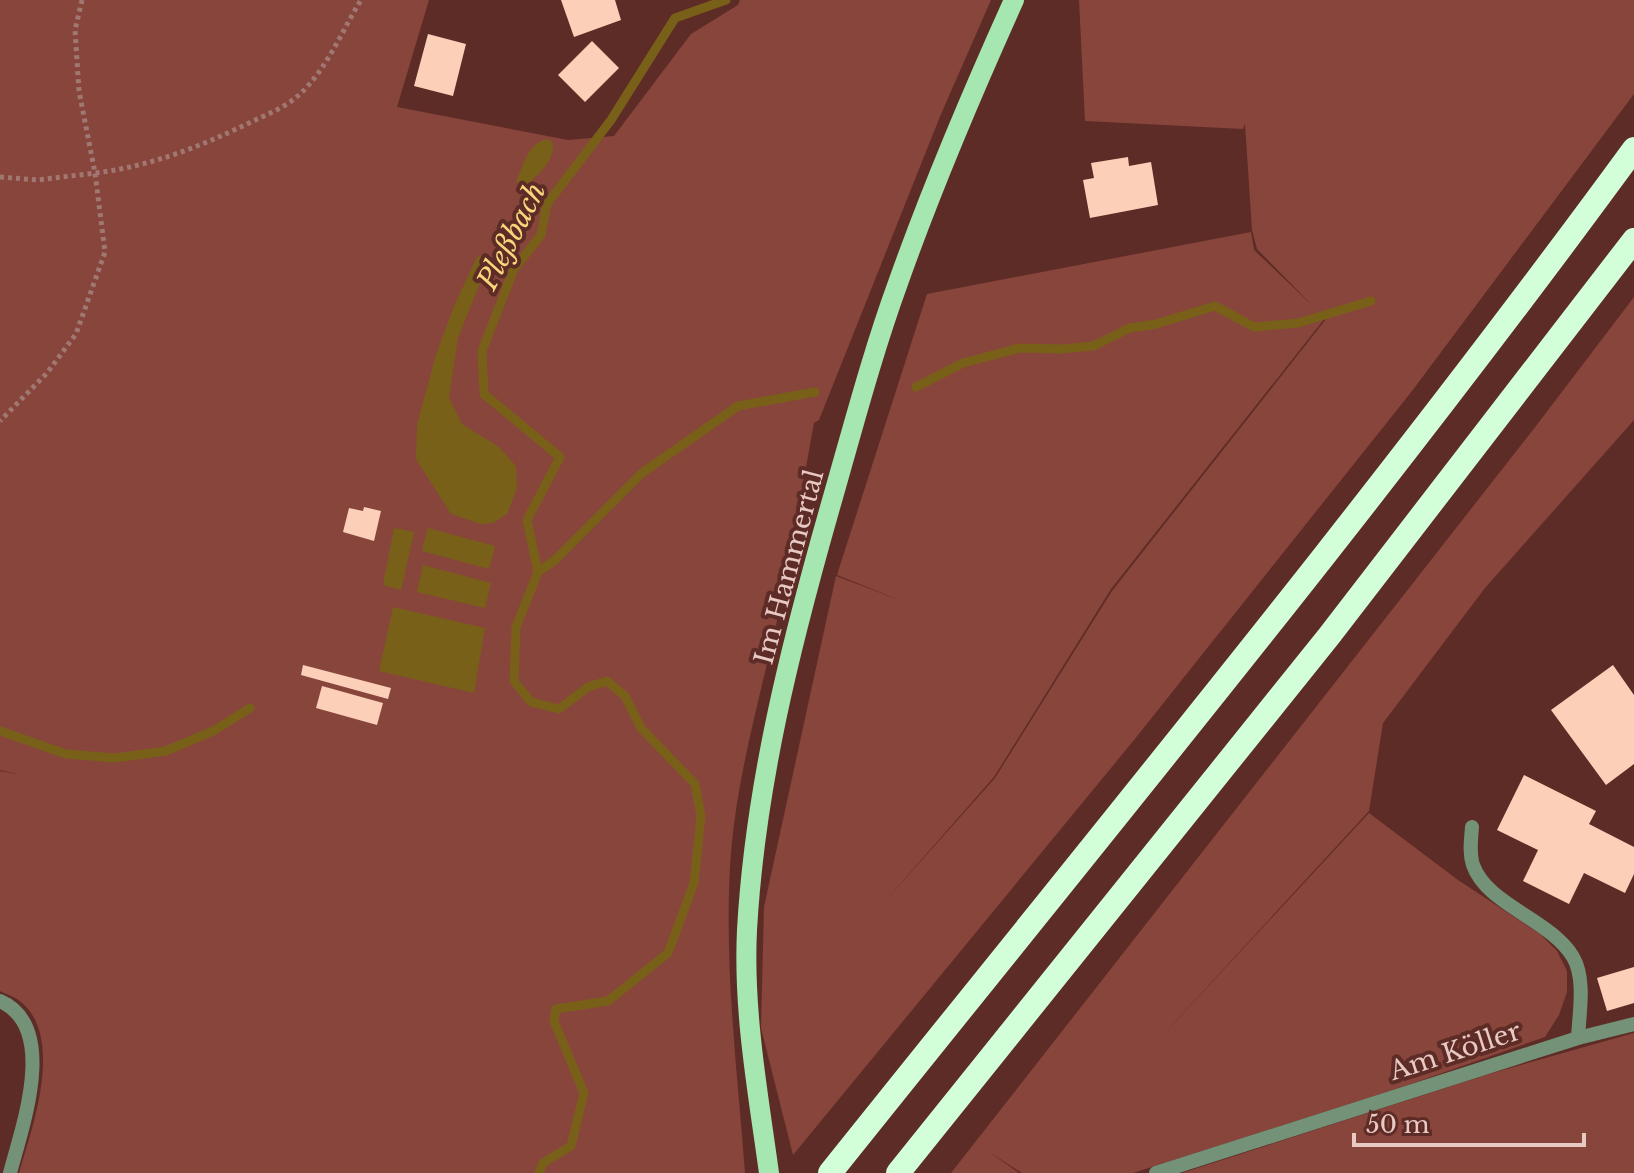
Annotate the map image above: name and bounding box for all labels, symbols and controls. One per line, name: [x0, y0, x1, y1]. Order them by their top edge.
water label: Pleßbach: [469, 177, 553, 297]
street label: Im Hammertal: [748, 466, 830, 668]
street label: Am Köller: [1384, 1015, 1525, 1088]
scale bar: [1354, 1097, 1584, 1147]
text: 50 m: [1366, 1110, 1430, 1139]

